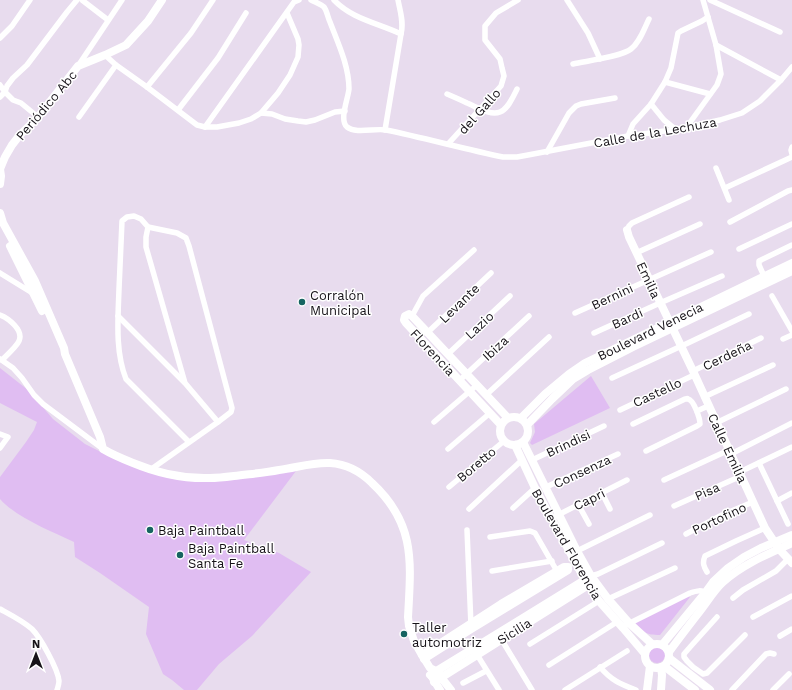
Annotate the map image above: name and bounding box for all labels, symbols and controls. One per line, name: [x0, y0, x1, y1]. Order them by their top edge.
street label: Periódico Abc: [13, 67, 80, 143]
street label: del Gallo: [455, 85, 504, 137]
street label: Calle de la Lechuza: [593, 114, 718, 151]
street label: Emilia: [634, 259, 664, 302]
street label: Bernini: [589, 280, 635, 313]
street label: Levante: [436, 281, 482, 326]
place label: Corralón Municipal: [310, 288, 371, 318]
marker: Corralón Municipal: [297, 297, 307, 307]
street label: Boulevard Venecia: [595, 299, 706, 364]
street label: Bardi: [609, 305, 645, 332]
street label: Lazio: [462, 308, 497, 342]
street label: Florencia: [407, 326, 458, 379]
street label: Ibiza: [479, 332, 512, 364]
street label: Cerdeña: [700, 337, 755, 374]
street label: Castello: [631, 375, 684, 410]
street label: Calle Emilia: [705, 411, 750, 486]
street label: Brindisi: [544, 427, 593, 460]
street label: Boretto: [454, 444, 499, 485]
street label: Consenza: [551, 451, 614, 491]
street label: Pisa: [692, 479, 723, 504]
street label: Capri: [571, 485, 607, 513]
street label: Boulevard Florencia: [529, 486, 605, 603]
street label: Portofino: [690, 499, 749, 538]
place label: Baja Paintball: [158, 523, 244, 538]
marker: Baja Paintball: [145, 525, 155, 535]
place label: Baja Paintball Santa Fe: [188, 541, 274, 571]
marker: Baja Paintball Santa Fe: [175, 550, 185, 560]
street label: Sicilia: [494, 615, 535, 648]
place label: Taller automotriz: [412, 620, 482, 650]
marker: Taller automotriz: [399, 629, 409, 639]
north arrow: [16, 634, 56, 674]
text: N: [32, 638, 40, 651]

